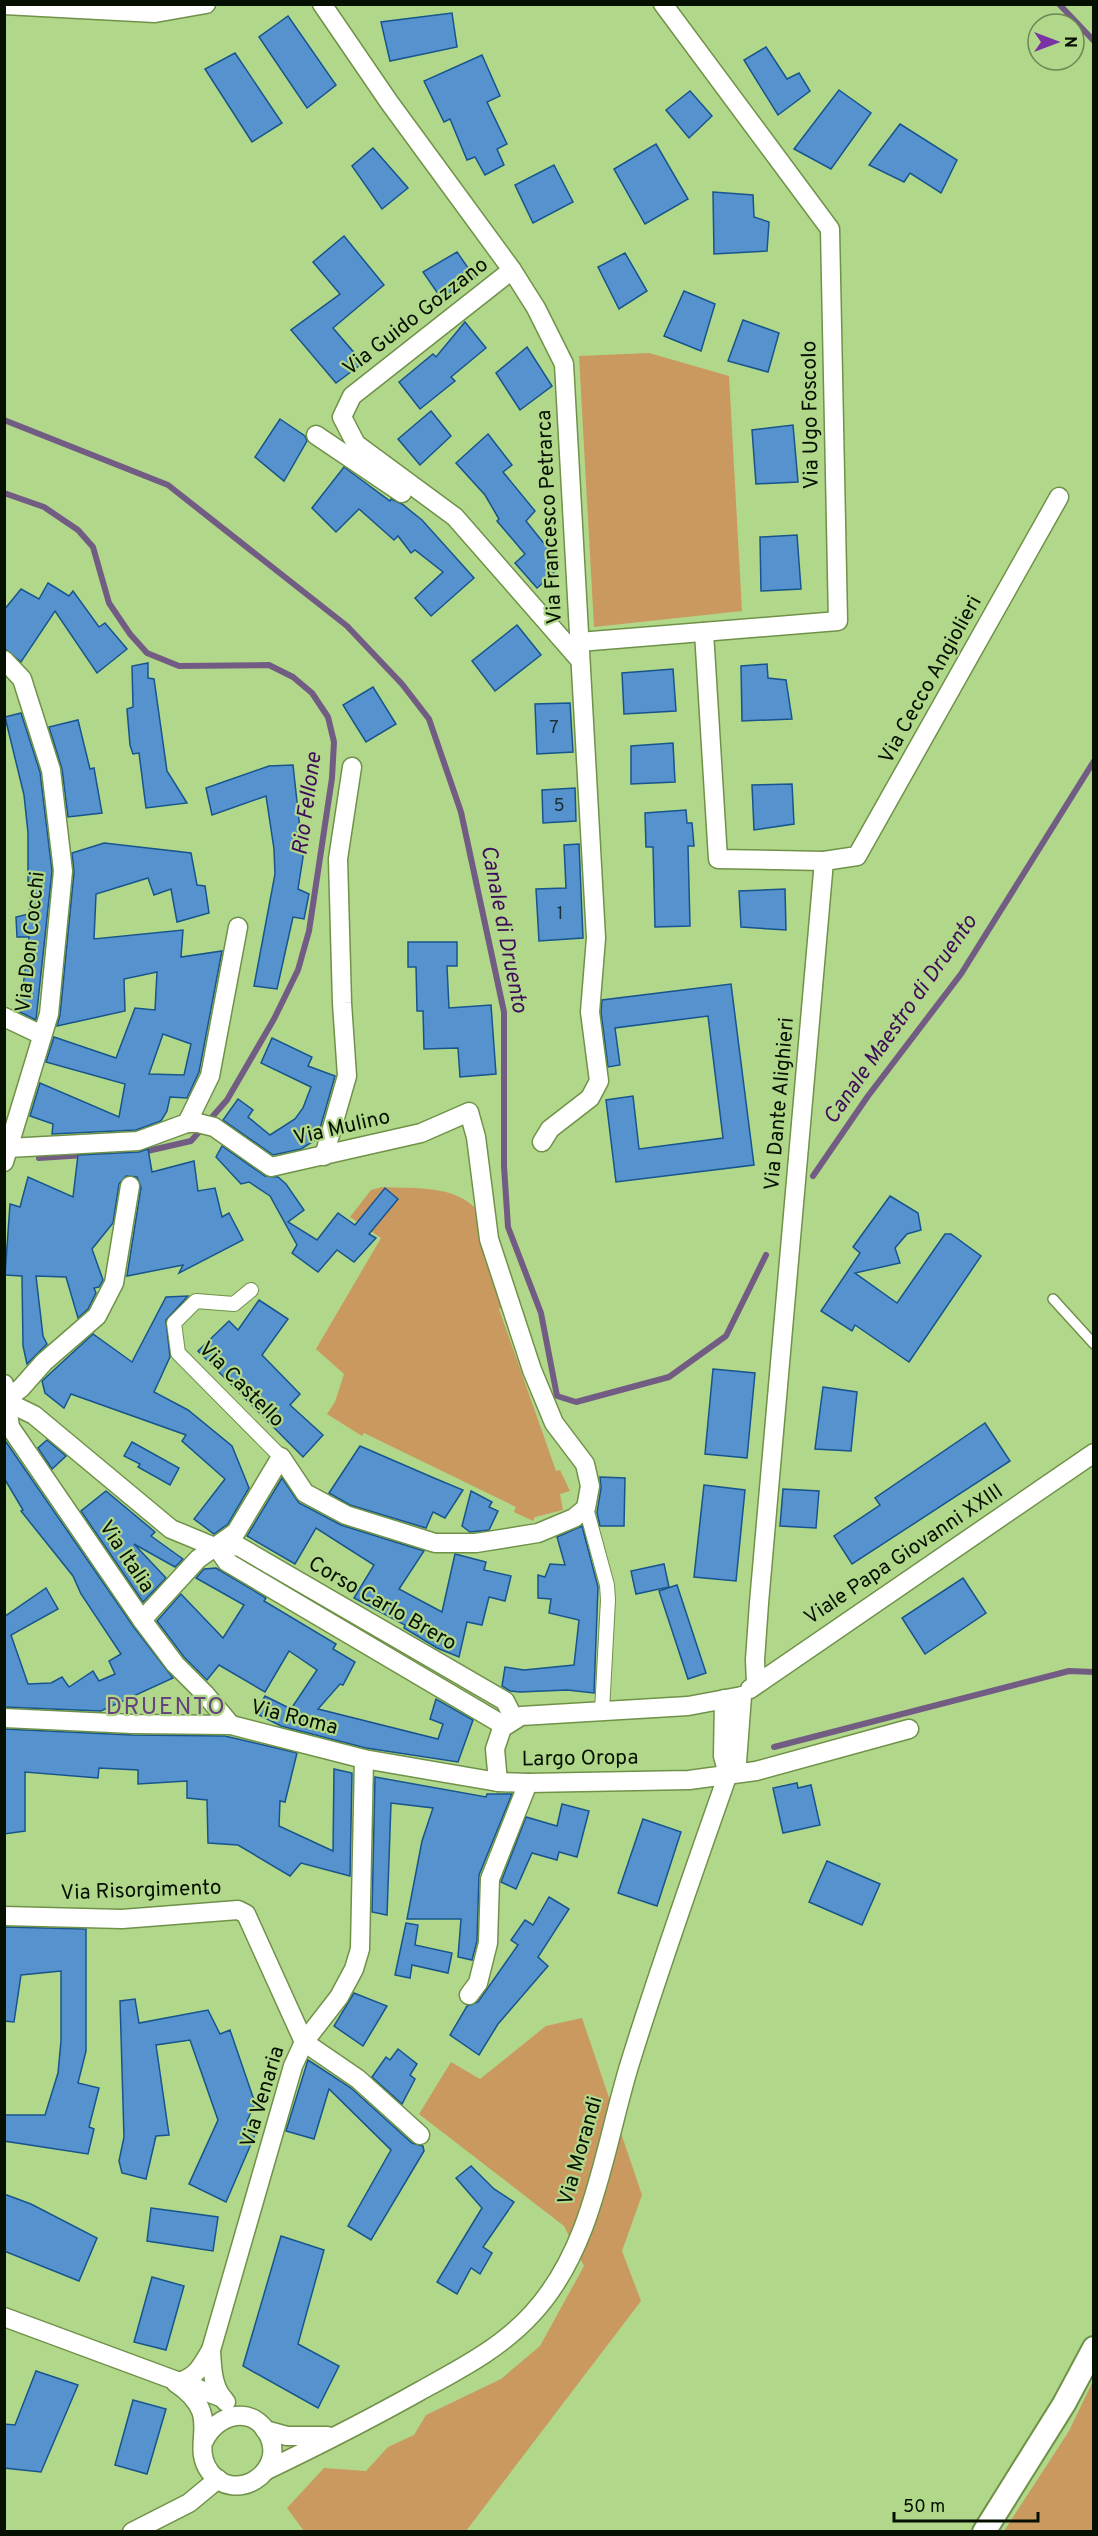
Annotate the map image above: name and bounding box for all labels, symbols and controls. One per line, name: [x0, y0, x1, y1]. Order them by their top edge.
north arrow: [1026, 12, 1086, 72]
text: N: [1059, 36, 1079, 48]
street label: Via Guido Gozzano: [338, 252, 494, 382]
street label: Via Ugo Foscolo: [796, 340, 826, 490]
street label: Via Francesco Petrarca: [531, 409, 569, 625]
street label: Via Cecco Angiolieri: [873, 591, 989, 769]
house number: 7: [549, 717, 559, 740]
water label: Rio Fellone: [287, 750, 329, 857]
house number: 5: [553, 795, 565, 818]
water label: Canale di Druento: [474, 843, 533, 1015]
street label: Via Don Cocchi: [10, 870, 52, 1014]
house number: 1: [557, 903, 563, 926]
water label: Canale Maestro di Druento: [818, 910, 984, 1130]
street label: Via Dante Alighieri: [759, 1016, 801, 1192]
street label: Via Mulino: [291, 1104, 393, 1152]
street label: Via Castello: [192, 1336, 290, 1434]
street label: Viale Papa Giovanni XXIII: [799, 1478, 1009, 1632]
street label: Via Italia: [92, 1516, 160, 1598]
street label: Corso Carlo Brero: [303, 1551, 461, 1657]
district label: DRUENTO: [106, 1693, 226, 1723]
street label: Via Roma: [248, 1694, 340, 1742]
street label: Largo Oropa: [521, 1744, 639, 1774]
street label: Via Risorgimento: [60, 1875, 222, 1907]
street label: Via Venaria: [235, 2043, 291, 2151]
street label: Via Morandi: [553, 2094, 609, 2208]
scale bar: [894, 2485, 1038, 2523]
text: 50 m: [903, 2496, 945, 2519]

